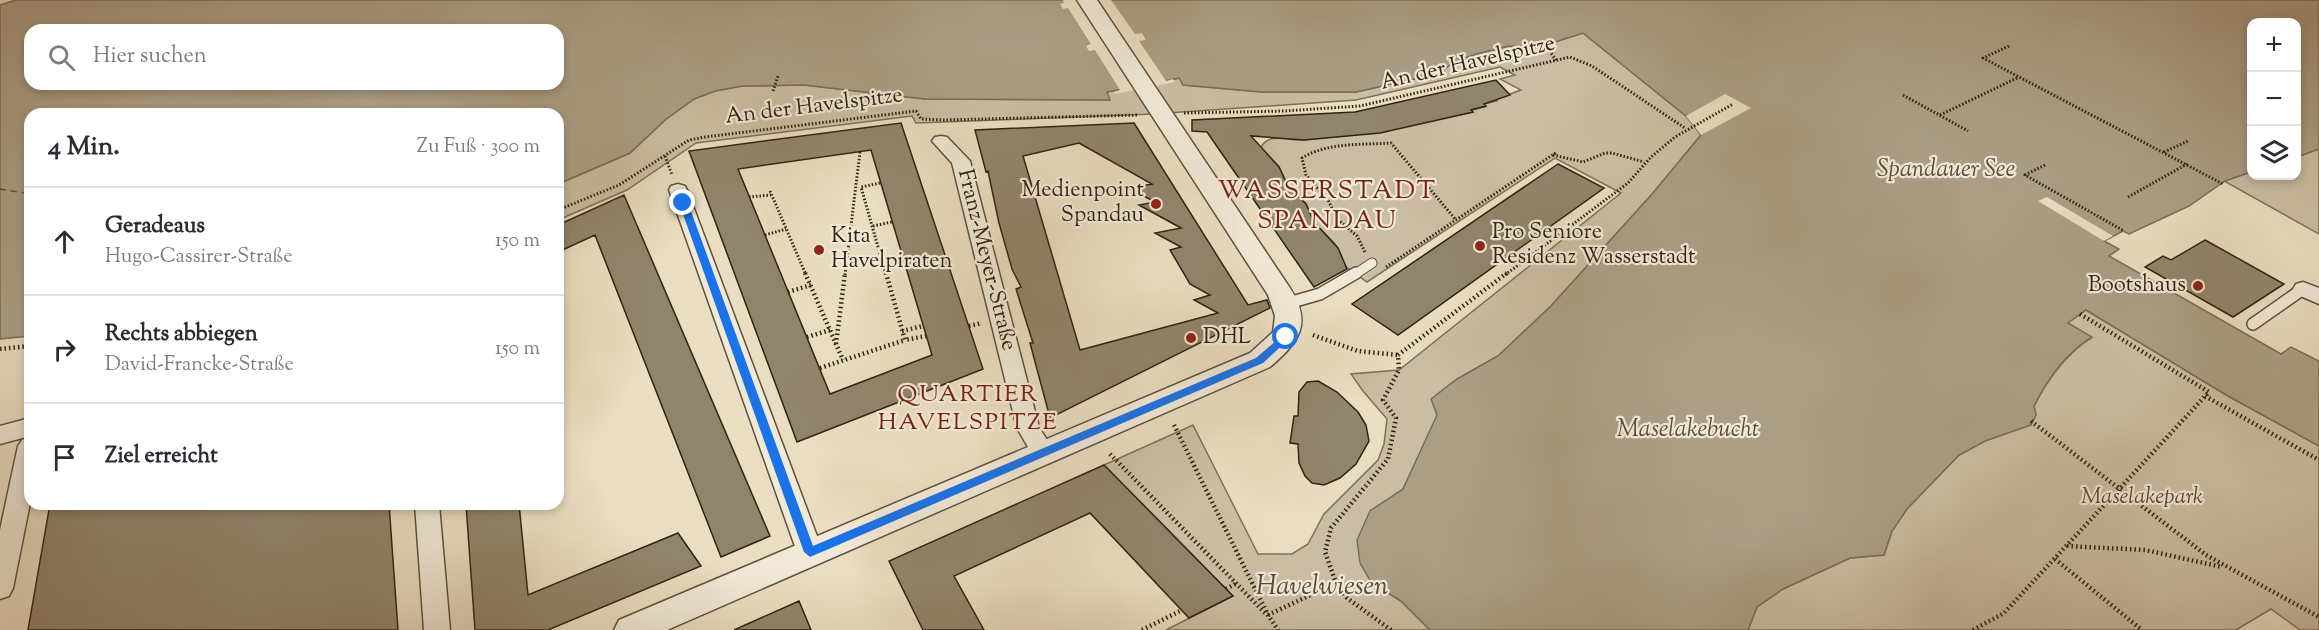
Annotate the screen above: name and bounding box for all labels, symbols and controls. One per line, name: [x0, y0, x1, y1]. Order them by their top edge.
map controls: [2247, 18, 2301, 180]
button: +: [2247, 18, 2301, 72]
search box: [24, 24, 564, 90]
street label: An der Havelspitze: [1377, 28, 1559, 100]
icon: search: [45, 41, 78, 74]
text: Hier suchen: [93, 41, 207, 73]
button: −: [2247, 72, 2301, 126]
street label: An der Havelspitze: [724, 80, 904, 134]
button: layers: [2247, 126, 2301, 180]
text: 4 Min.: [48, 129, 120, 166]
text: Zu Fuß · 300 m: [417, 133, 540, 162]
water label: Spandauer See: [1877, 153, 2015, 187]
street label: Franz-Meyer-Straße: [948, 166, 1024, 354]
district label: WASSERSTADT SPANDAU: [1218, 173, 1436, 240]
place label: Medienpoint Spandau: [1021, 175, 1144, 232]
route end: [669, 189, 695, 215]
marker: Medienpoint Spandau: [1149, 197, 1163, 211]
text: Geradeaus: [105, 211, 205, 243]
place label: Pro Seniore Residenz Wasserstadt: [1492, 217, 1696, 274]
place label: Kita Havelpiraten: [831, 221, 952, 278]
icon: ahead: [48, 225, 81, 258]
text: 150 m: [495, 227, 540, 256]
marker: Pro Seniore Residenz Wasserstadt: [1473, 239, 1487, 253]
text: Hugo-Cassirer-Straße: [105, 243, 293, 272]
marker: Kita Havelpiraten: [812, 243, 826, 257]
place label: Bootshaus: [2088, 270, 2186, 302]
marker: Bootshaus: [2191, 279, 2205, 293]
text: Rechts abbiegen: [105, 319, 258, 351]
place label: DHL: [1203, 322, 1251, 354]
route start: [1272, 323, 1298, 349]
marker: DHL: [1184, 331, 1198, 345]
icon: right: [48, 333, 81, 366]
text: 150 m: [495, 335, 540, 364]
text: David-Francke-Straße: [105, 351, 294, 380]
district label: QUARTIER HAVELSPITZE: [878, 378, 1058, 440]
water label: Maselakebucht: [1617, 413, 1759, 447]
icon: arrive: [48, 441, 81, 474]
text: Ziel erreicht: [105, 441, 218, 473]
park label: Maselakepark: [2081, 482, 2203, 514]
park label: Havelwiesen: [1256, 568, 1388, 607]

